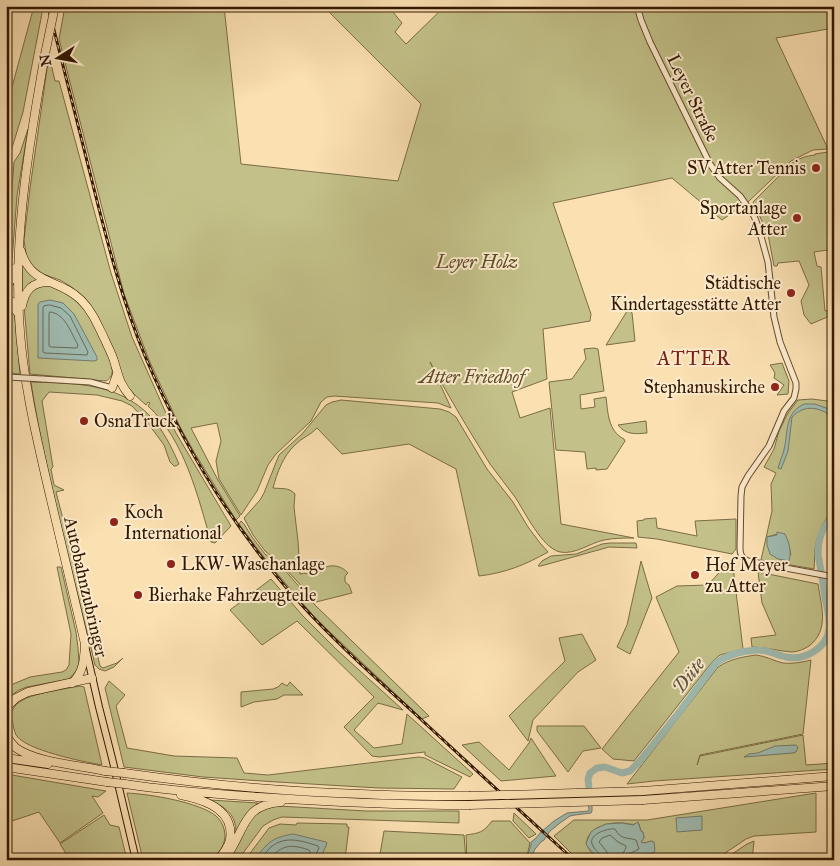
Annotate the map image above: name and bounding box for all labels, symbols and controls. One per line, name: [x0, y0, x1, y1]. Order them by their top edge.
north arrow: [32, 32, 82, 82]
street label: Leyer Straße: [662, 50, 724, 146]
text: N: [36, 53, 55, 68]
place label: SV Atter Tennis: [687, 157, 806, 179]
marker: SV Atter Tennis: [810, 162, 822, 174]
place label: Sportanlage Atter: [700, 197, 787, 240]
marker: Sportanlage Atter: [791, 212, 803, 224]
park label: Leyer Holz: [435, 251, 518, 273]
place label: Städtische Kindertagesstätte Atter: [610, 272, 781, 316]
marker: Städtische Kindertagesstätte Atter: [785, 287, 797, 299]
district label: ATTER: [656, 346, 731, 370]
park label: Atter Friedhof: [417, 366, 530, 388]
place label: Stephanuskirche: [644, 376, 765, 398]
marker: Stephanuskirche: [769, 381, 781, 393]
place label: OsnaTruck: [94, 410, 176, 432]
marker: OsnaTruck: [78, 415, 90, 427]
place label: Koch International: [124, 501, 222, 544]
street label: Autobahnzubringer: [58, 513, 113, 660]
marker: Koch International: [108, 516, 120, 528]
place label: LKW-Waschanlage: [181, 553, 325, 576]
place label: Hof Meyer zu Atter: [705, 554, 788, 597]
marker: LKW-Waschanlage: [165, 558, 177, 570]
marker: Hof Meyer zu Atter: [689, 569, 701, 581]
place label: Bierhake Fahrzeugteile: [148, 584, 317, 607]
marker: Bierhake Fahrzeugteile: [132, 589, 144, 601]
water label: Düte: [667, 652, 710, 698]

